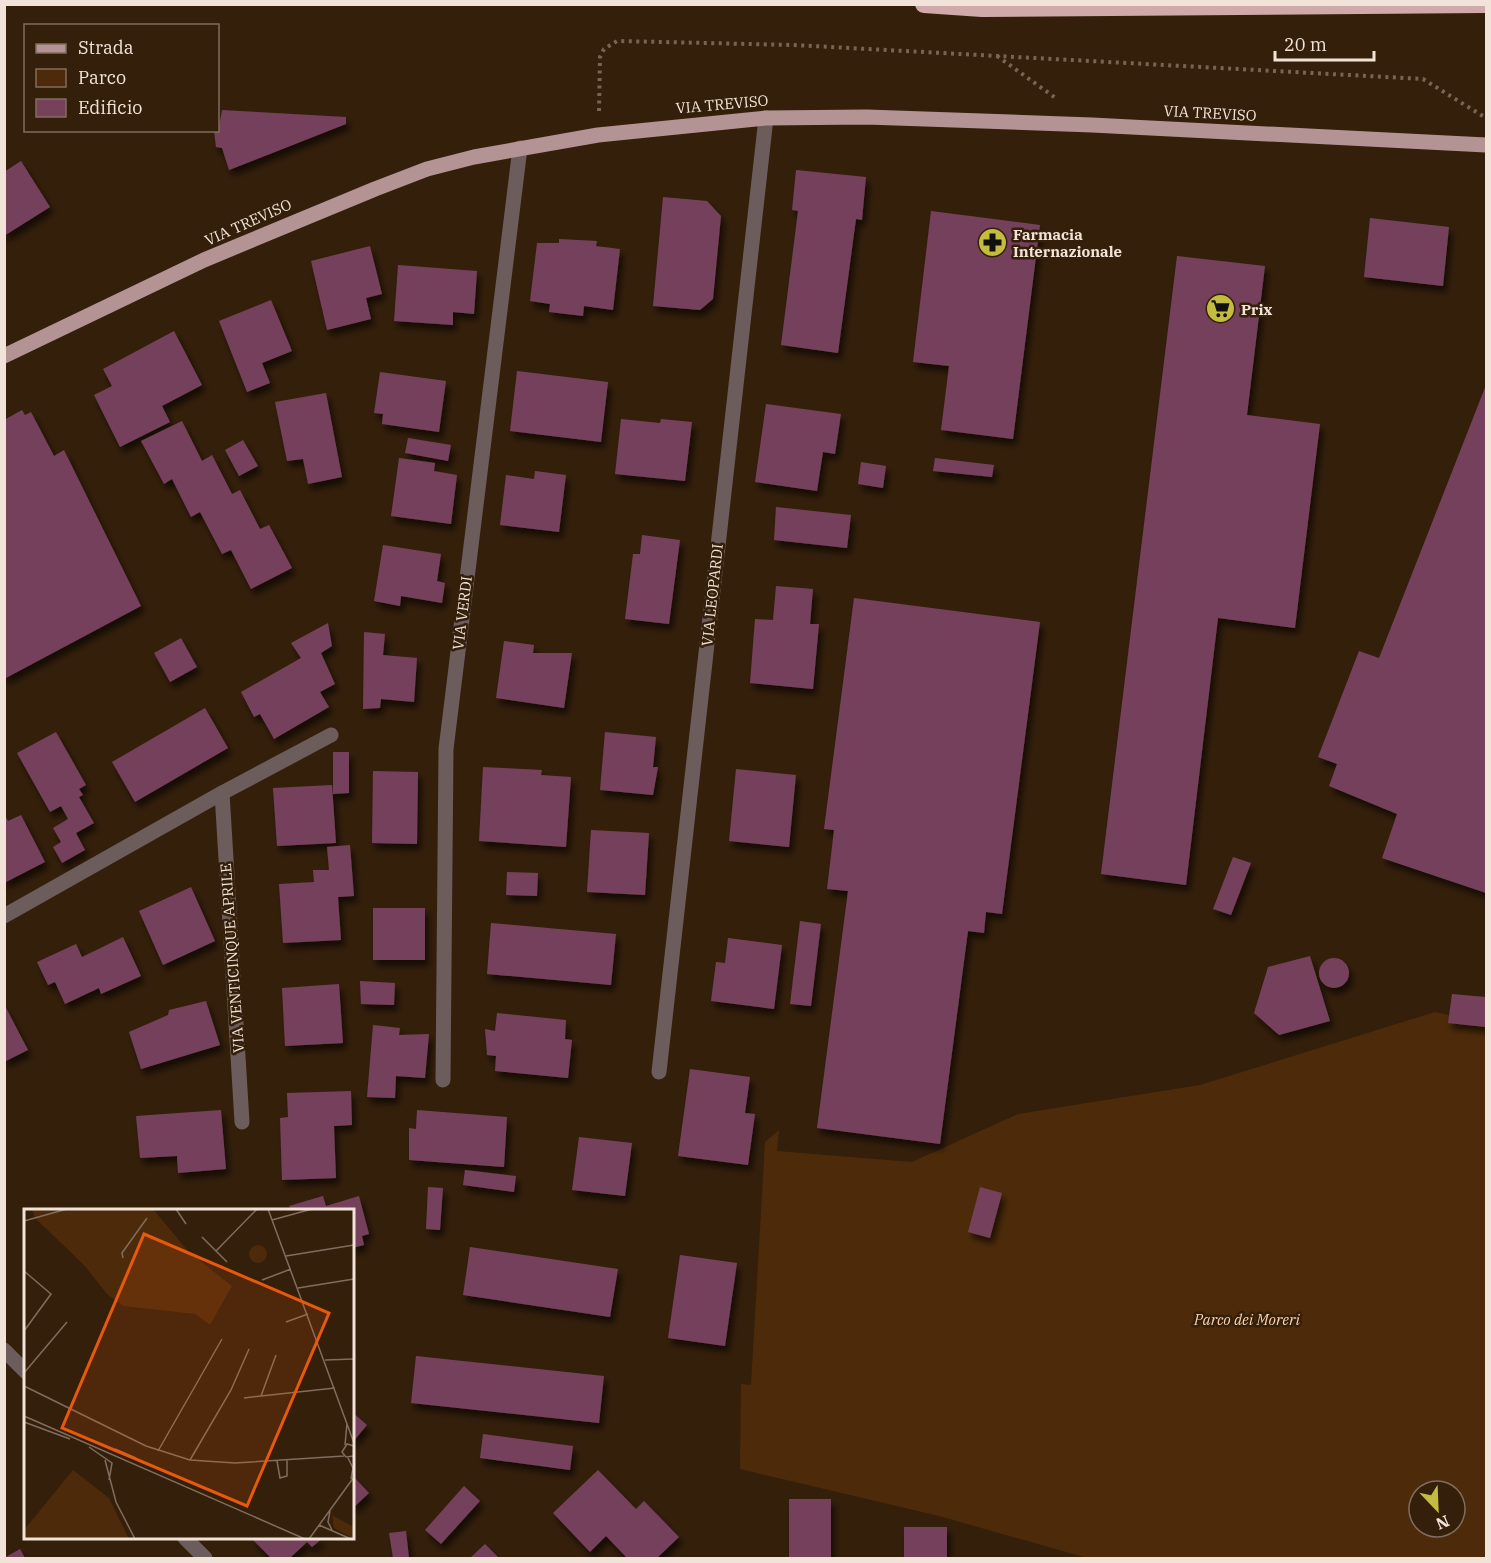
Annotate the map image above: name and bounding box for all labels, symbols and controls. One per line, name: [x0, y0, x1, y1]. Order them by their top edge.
legend: [24, 24, 219, 132]
scale bar: [1275, 24, 1374, 62]
text: 20 m: [1284, 33, 1327, 56]
text: Strada: [78, 36, 134, 59]
text: Parco: [78, 66, 126, 89]
street label: VIA TREVISO: [675, 90, 769, 118]
text: Edificio: [78, 96, 142, 119]
street label: VIA TREVISO: [1163, 101, 1257, 125]
street label: VIA TREVISO: [202, 194, 294, 250]
place label: Farmacia Internazionale: [1013, 225, 1122, 261]
pharmacy icon: Farmacia Internazionale: [976, 227, 1008, 259]
supermarket icon: Prix: [1204, 293, 1236, 325]
place label: Prix: [1241, 300, 1272, 319]
street label: VIA LEOPARDI: [697, 543, 727, 647]
street label: VIA VERDI: [448, 575, 476, 651]
street label: VIA VENTICINQUE APRILE: [216, 863, 248, 1053]
inset map: [24, 1209, 354, 1539]
park label: Parco dei Moreri: [1193, 1310, 1301, 1329]
north arrow: [1407, 1479, 1467, 1539]
text: N: [1433, 1511, 1453, 1534]

